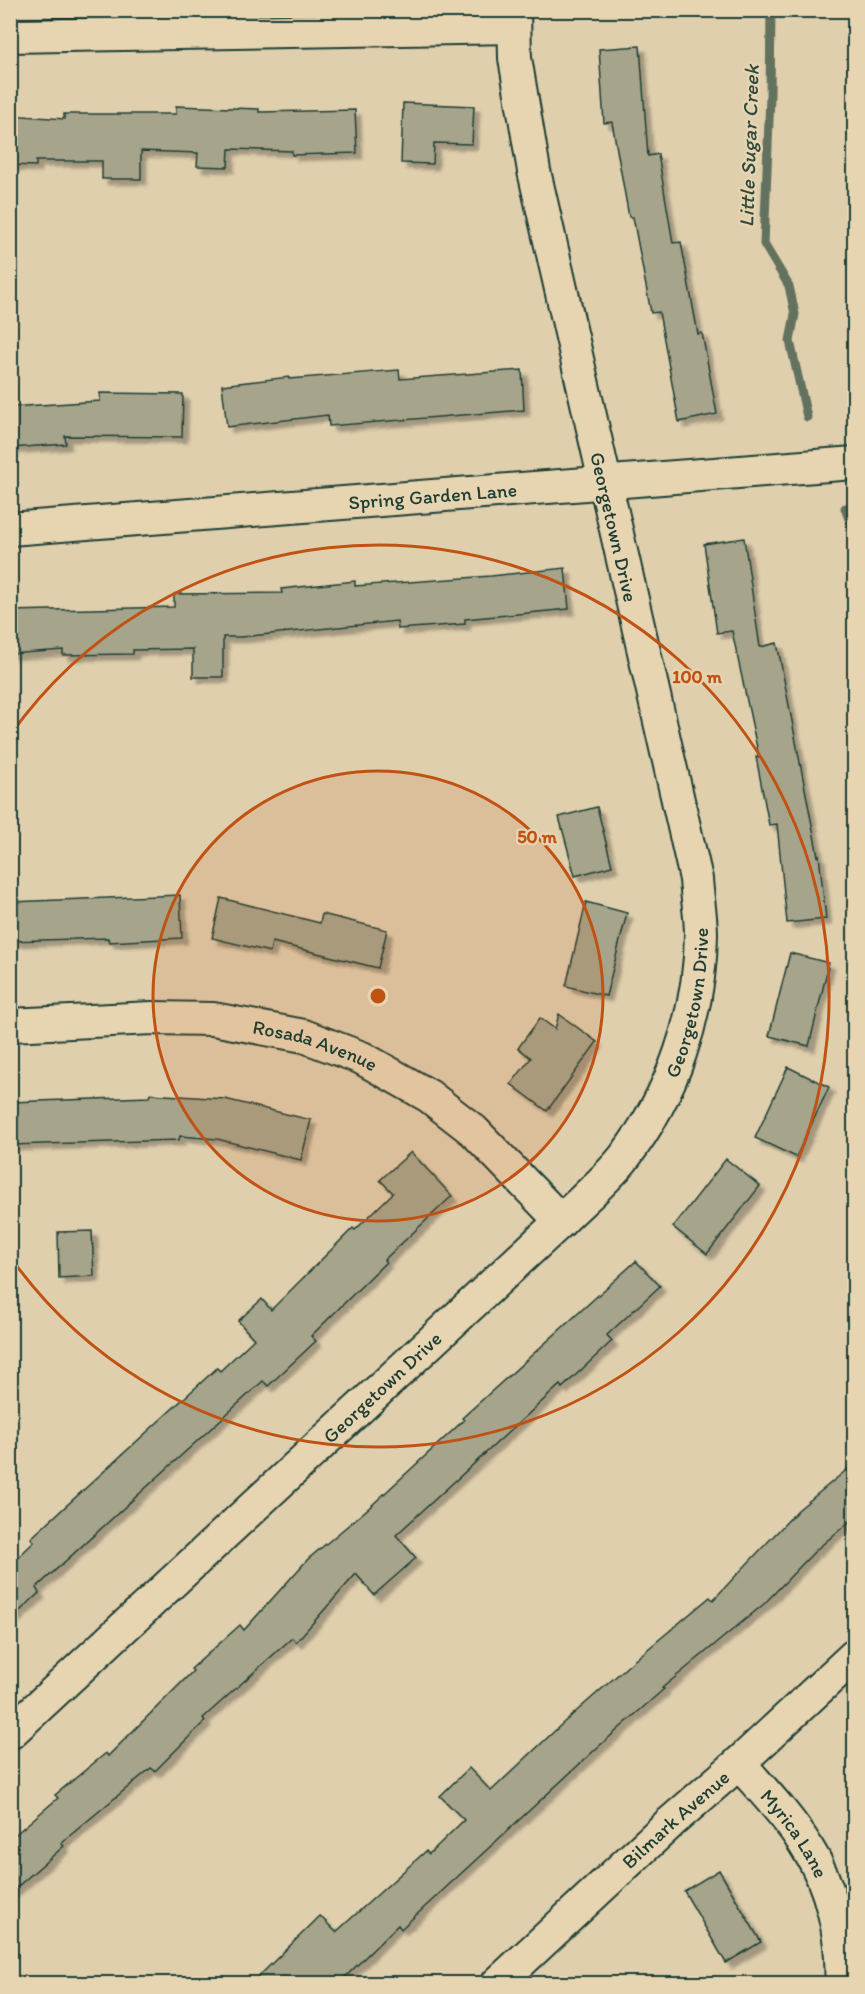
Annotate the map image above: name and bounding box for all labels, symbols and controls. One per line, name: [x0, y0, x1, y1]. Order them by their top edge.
water label: Little Sugar Creek: [733, 63, 764, 228]
street label: Georgetown Drive: [585, 450, 643, 604]
street label: Spring Garden Lane: [348, 477, 518, 514]
text: 100 m: [672, 666, 723, 688]
text: 50 m: [517, 826, 558, 848]
street label: Georgetown Drive: [660, 927, 713, 1081]
centre of rings: [368, 986, 388, 1006]
street label: Rosada Avenue: [251, 1015, 382, 1076]
street label: Georgetown Drive: [318, 1326, 446, 1448]
street label: Bilmark Avenue: [617, 1765, 734, 1874]
street label: Myrica Lane: [755, 1784, 833, 1881]

